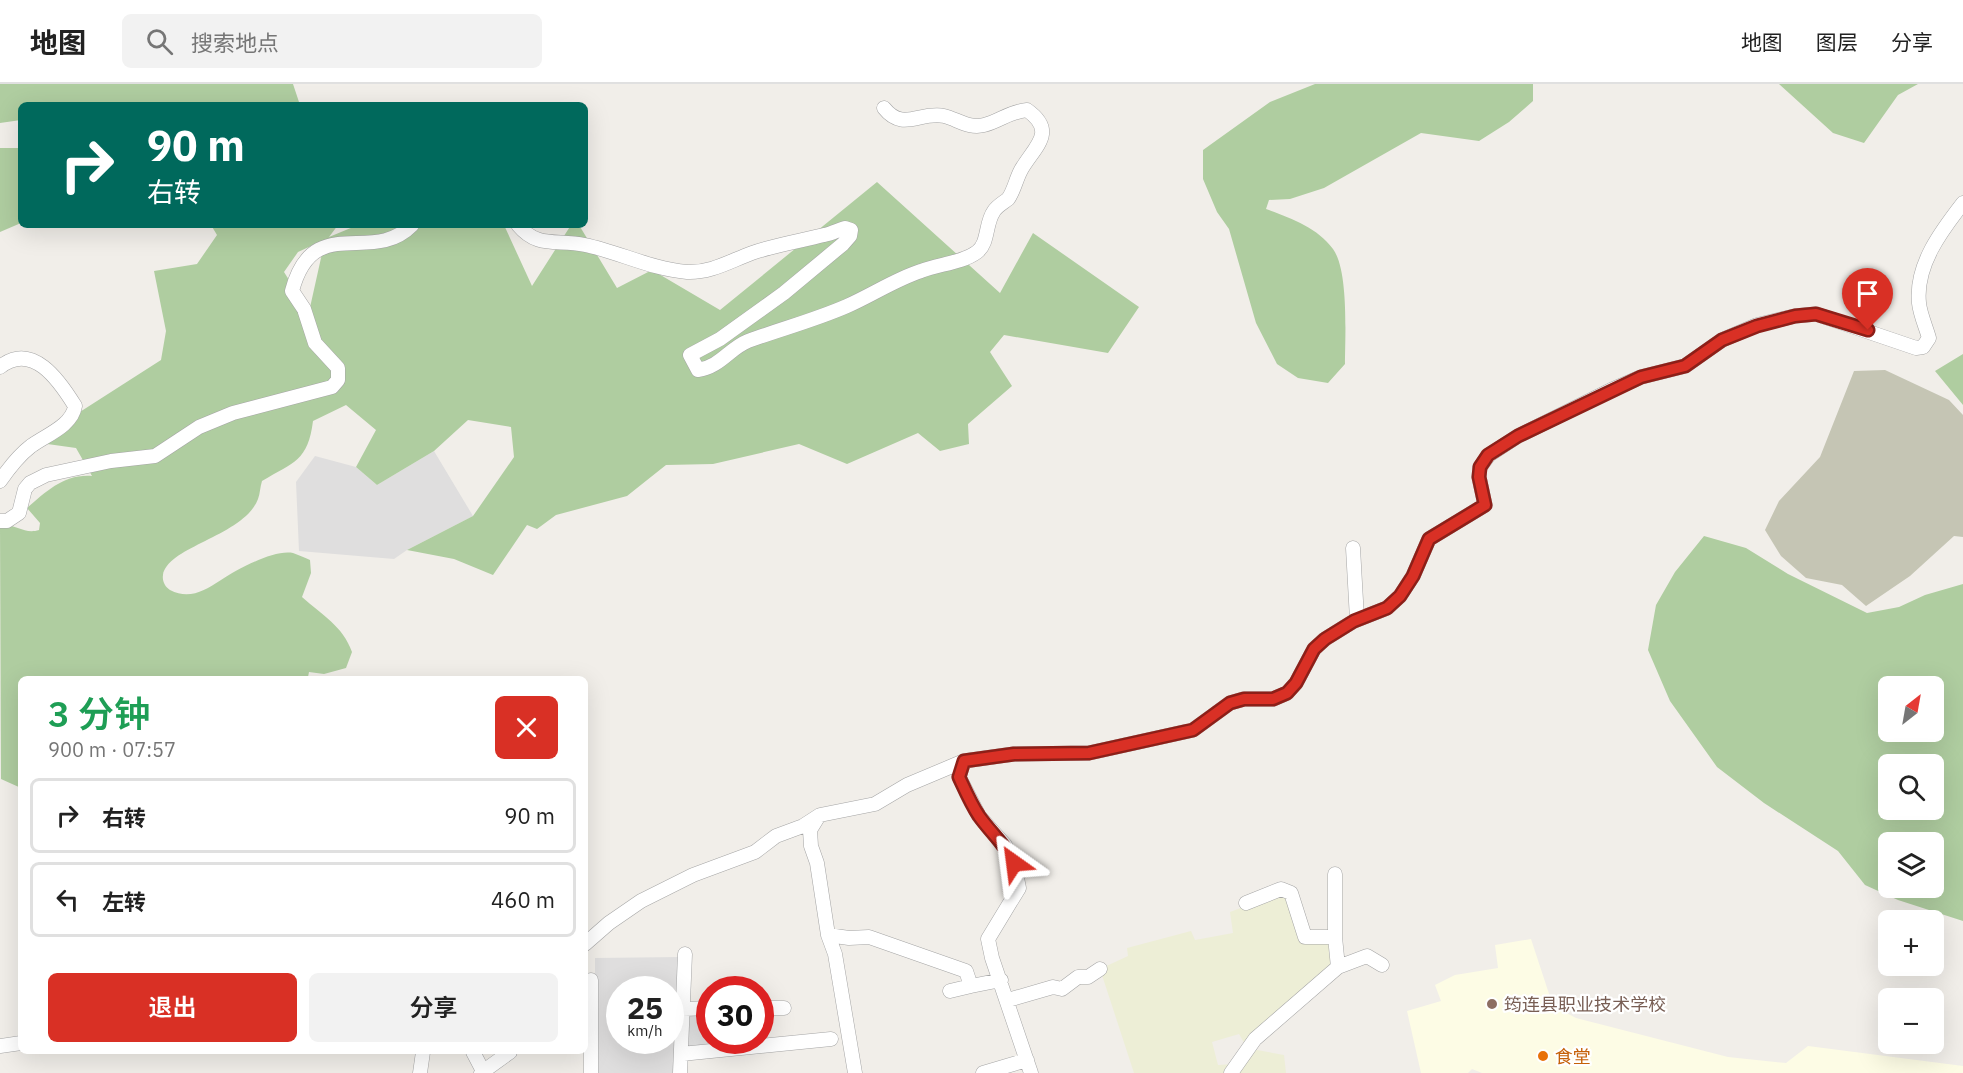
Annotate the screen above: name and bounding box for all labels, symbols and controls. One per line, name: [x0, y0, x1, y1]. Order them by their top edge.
search box: [122, 14, 542, 68]
text: 地图: [30, 24, 86, 61]
icon: search: [143, 25, 176, 58]
text: 搜索地点: [191, 28, 279, 57]
text: 地图: [1741, 28, 1783, 56]
text: 图层: [1816, 28, 1858, 56]
text: 分享: [1891, 28, 1933, 56]
text: 90 m: [147, 118, 245, 173]
icon: right: [48, 126, 126, 204]
text: 右转: [147, 174, 201, 209]
pin: [1842, 268, 1893, 330]
icon: arrive: [1851, 277, 1884, 310]
north arrow: [1878, 676, 1944, 742]
map controls: [1878, 676, 1944, 1054]
text: 3 分钟: [48, 690, 150, 737]
button: close: [495, 696, 558, 759]
text: 900 m · 07:57: [48, 736, 176, 763]
button: search: [1878, 754, 1944, 820]
icon: right: [51, 799, 84, 832]
text: 90 m: [504, 801, 555, 830]
text: 右转: [102, 803, 146, 832]
position arrow: [982, 831, 1046, 895]
button: layers: [1878, 832, 1944, 898]
icon: left: [51, 883, 84, 916]
text: 460 m: [491, 885, 555, 914]
text: 左转: [102, 887, 146, 916]
button: +: [1878, 910, 1944, 976]
button: 退出: [48, 973, 297, 1042]
button: 分享: [309, 973, 558, 1042]
speed limit sign: 30: [696, 976, 774, 1054]
text: 25: [627, 988, 663, 1027]
button: −: [1878, 988, 1944, 1054]
place label: 筠连县职业技术学校: [1504, 993, 1666, 1016]
marker: 筠连县职业技术学校: [1485, 997, 1499, 1011]
text: km/h: [627, 1021, 663, 1040]
place label: 食堂: [1555, 1045, 1591, 1068]
marker: 食堂: [1536, 1049, 1550, 1063]

